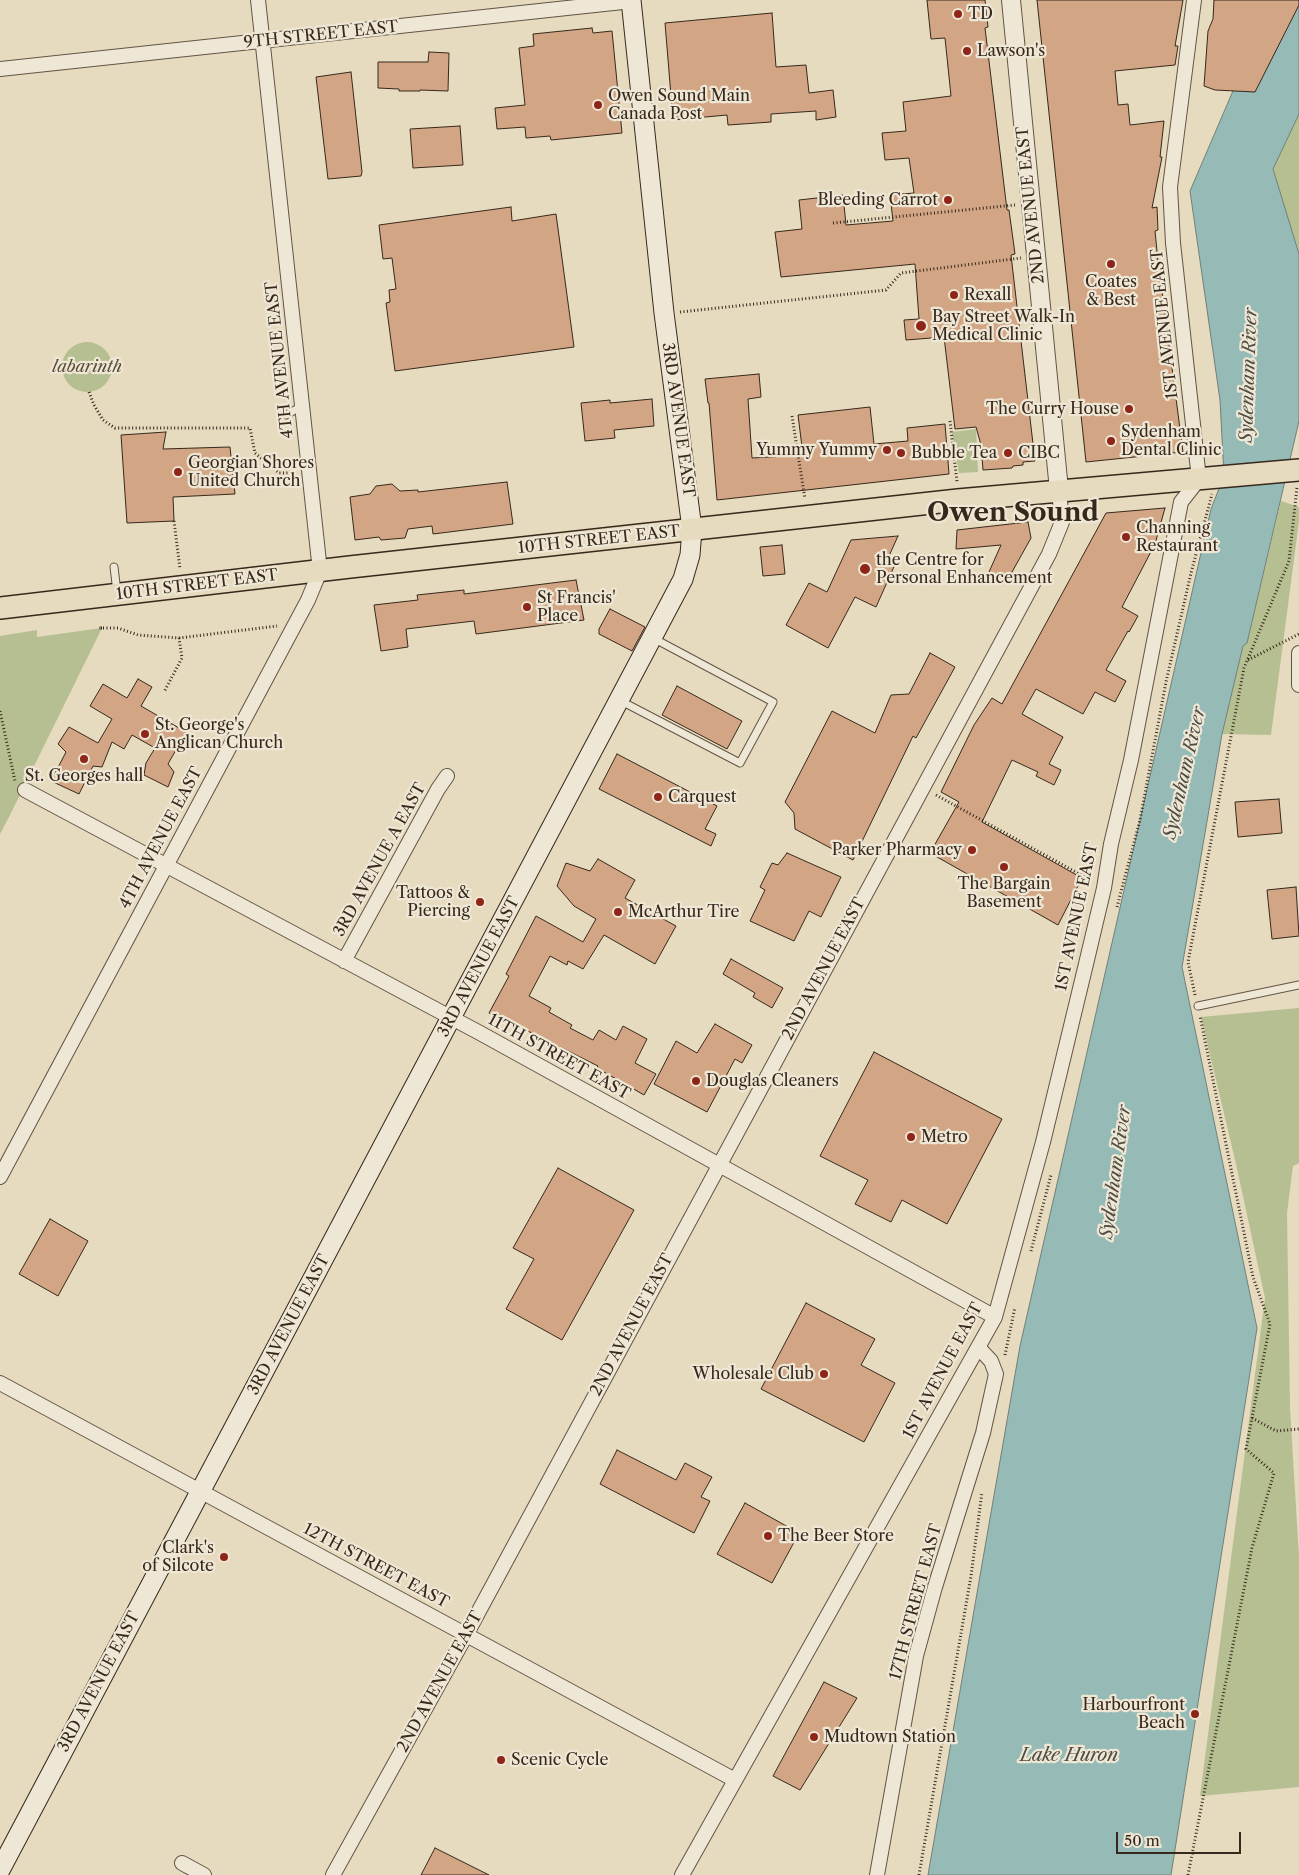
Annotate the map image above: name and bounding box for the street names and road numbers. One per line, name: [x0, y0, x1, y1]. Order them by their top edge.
street label: 9TH STREET EAST: [243, 17, 399, 53]
street label: 2ND AVENUE EAST: [1013, 125, 1049, 285]
street label: 1ST AVENUE EAST: [1148, 248, 1182, 400]
street label: 4TH AVENUE EAST: [262, 281, 298, 439]
street label: 3RD AVENUE EAST: [658, 341, 698, 499]
street label: 10TH STREET EAST: [517, 522, 681, 558]
street label: 10TH STREET EAST: [115, 566, 279, 604]
street label: 4TH AVENUE EAST: [116, 764, 206, 912]
street label: 3RD AVENUE A EAST: [330, 780, 430, 940]
street label: 1ST AVENUE EAST: [1052, 841, 1102, 993]
street label: 3RD AVENUE EAST: [434, 894, 524, 1040]
street label: 2ND AVENUE EAST: [778, 895, 870, 1043]
street label: 11TH STREET EAST: [485, 1010, 633, 1104]
street label: 2ND AVENUE EAST: [586, 1251, 678, 1399]
street label: 3RD AVENUE EAST: [244, 1252, 334, 1398]
street label: 1ST AVENUE EAST: [899, 1300, 987, 1442]
street label: 12TH STREET EAST: [300, 1520, 452, 1612]
street label: 17TH STREET EAST: [886, 1522, 946, 1682]
street label: 2ND AVENUE EAST: [393, 1608, 487, 1756]
street label: 3RD AVENUE EAST: [54, 1609, 144, 1755]

